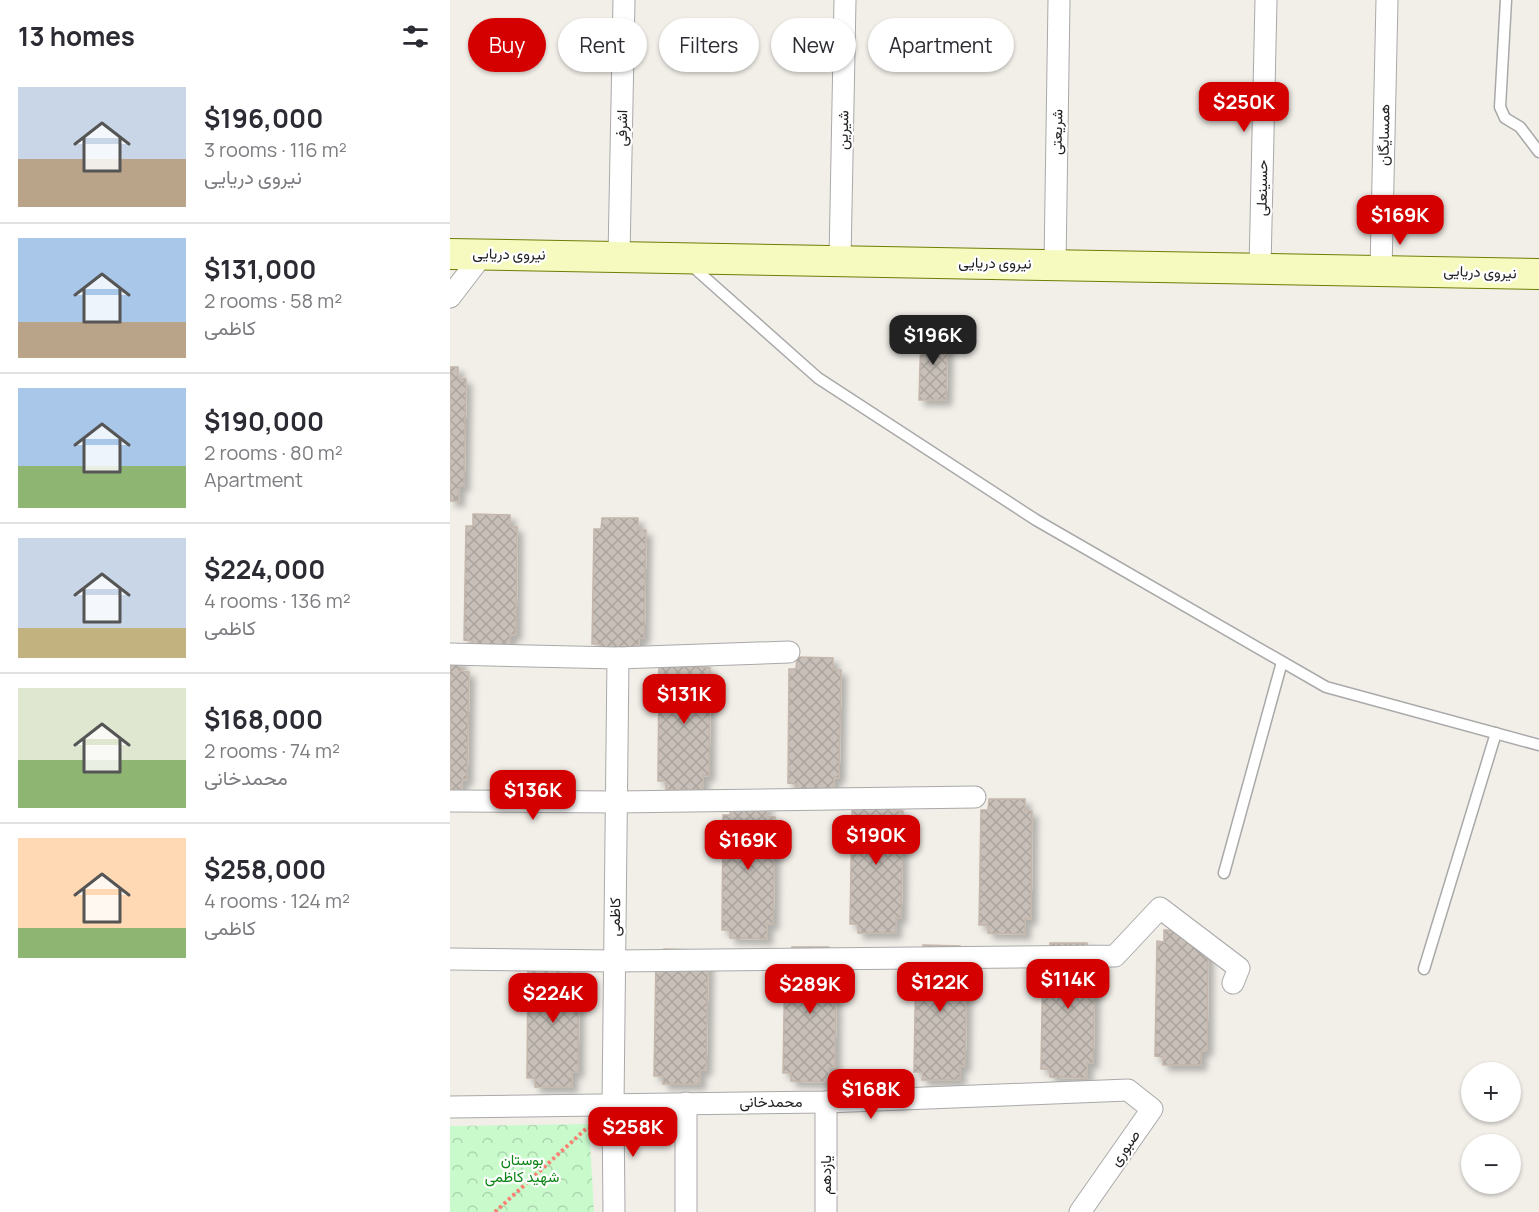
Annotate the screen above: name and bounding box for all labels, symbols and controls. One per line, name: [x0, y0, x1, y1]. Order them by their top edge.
text: 13 homes: [18, 18, 135, 54]
chip: Buy: [468, 18, 546, 72]
chip: Rent: [558, 18, 647, 72]
chip: Filters: [659, 18, 759, 72]
chip: New: [771, 18, 856, 72]
chip: Apartment: [868, 18, 1014, 72]
icon: filters: [399, 20, 432, 53]
pin: $250K: [1202, 82, 1286, 133]
text: $250K: [1213, 88, 1275, 115]
text: $196,000: [204, 100, 323, 136]
street label: همسایگان: [1372, 104, 1395, 166]
street label: اشرفی: [611, 109, 632, 147]
street label: شریعتی: [1046, 109, 1067, 155]
street label: شیرین: [832, 110, 853, 150]
icon: home: [66, 111, 138, 183]
text: 3 rooms · 116 m²: [204, 136, 347, 163]
street label: حسینعلی: [1251, 160, 1272, 216]
text: نیروی دریایی: [204, 163, 302, 190]
pin: $169K: [1358, 195, 1442, 246]
text: $169K: [1371, 201, 1429, 228]
street label: نیروی دریایی: [472, 242, 546, 265]
text: $131,000: [204, 251, 316, 287]
street label: نیروی دریایی: [958, 251, 1032, 274]
street label: نیروی دریایی: [1443, 260, 1517, 283]
icon: home: [66, 262, 138, 334]
text: 2 rooms · 58 m²: [204, 287, 342, 314]
text: کاظمی: [204, 314, 256, 341]
pin: $196K: [891, 315, 975, 366]
text: $196K: [903, 321, 963, 348]
text: $190,000: [204, 403, 324, 439]
icon: home: [66, 412, 138, 484]
text: 2 rooms · 80 m²: [204, 439, 343, 466]
text: Apartment: [204, 466, 303, 493]
text: $224,000: [204, 551, 325, 587]
icon: home: [66, 562, 138, 634]
text: 4 rooms · 136 m²: [204, 587, 351, 614]
text: کاظمی: [204, 614, 256, 641]
pin: $131K: [642, 674, 726, 725]
text: $131K: [657, 680, 711, 707]
text: $168,000: [204, 701, 323, 737]
icon: home: [66, 712, 138, 784]
text: 2 rooms · 74 m²: [204, 737, 340, 764]
text: محمدخانی: [204, 764, 288, 791]
pin: $136K: [491, 770, 575, 821]
text: $136K: [504, 776, 562, 803]
pin: $190K: [834, 815, 918, 866]
pin: $169K: [706, 820, 790, 871]
text: $190K: [846, 821, 906, 848]
text: $169K: [719, 826, 777, 853]
text: $258,000: [204, 851, 326, 887]
icon: home: [66, 862, 138, 934]
text: 4 rooms · 124 m²: [204, 887, 350, 914]
street label: کاظمی: [604, 897, 625, 937]
text: کاظمی: [204, 914, 256, 941]
pin: $114K: [1026, 959, 1110, 1010]
pin: $122K: [898, 962, 982, 1013]
pin: $289K: [768, 964, 852, 1015]
text: $114K: [1040, 965, 1096, 992]
text: $122K: [911, 968, 969, 995]
text: $289K: [779, 970, 841, 997]
pin: $224K: [511, 973, 595, 1024]
text: $224K: [522, 979, 584, 1006]
map controls: [1461, 1062, 1521, 1194]
button: +: [1461, 1062, 1521, 1122]
pin: $168K: [829, 1069, 913, 1120]
text: $168K: [842, 1075, 900, 1102]
street label: محمدخانی: [740, 1091, 802, 1112]
pin: $258K: [591, 1107, 675, 1158]
text: $258K: [602, 1113, 664, 1140]
street label: صبوری: [1104, 1125, 1145, 1170]
button: −: [1461, 1134, 1521, 1194]
park label: بوستان شهید کاظمی: [485, 1149, 559, 1187]
street label: یازدهم: [815, 1155, 836, 1195]

